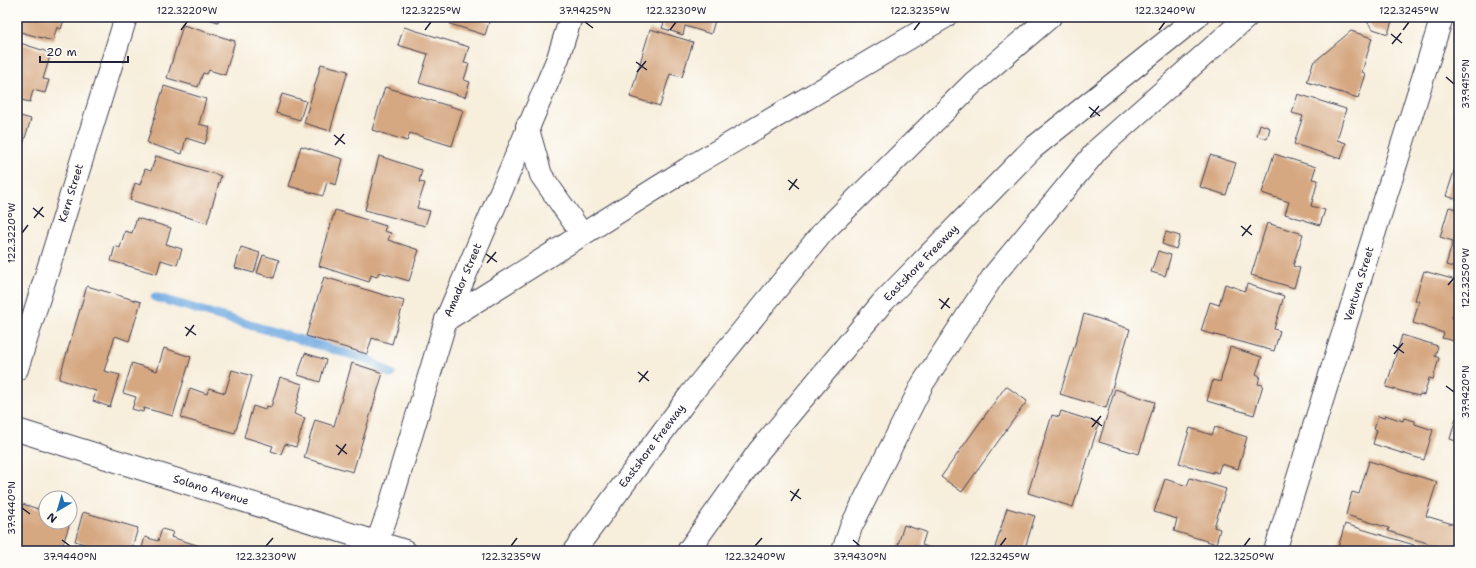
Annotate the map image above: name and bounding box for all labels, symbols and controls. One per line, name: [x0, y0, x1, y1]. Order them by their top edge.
text: 122.3220°W: [157, 4, 218, 17]
text: 122.3225°W: [401, 4, 461, 17]
text: 37.9425°N: [559, 4, 611, 17]
text: 122.3230°W: [646, 4, 707, 17]
text: 122.3235°W: [890, 4, 950, 17]
text: 122.3240°W: [1135, 4, 1196, 17]
text: 122.3245°W: [1379, 4, 1439, 17]
scale bar: [40, 38, 128, 64]
text: 20 m: [46, 44, 77, 60]
text: 37.9415°N: [1459, 59, 1472, 109]
street label: Kern Street: [55, 162, 87, 224]
text: 122.3220°W: [5, 202, 18, 263]
street label: Eastshore Freeway: [880, 221, 962, 305]
street label: Amador Street: [441, 241, 485, 319]
street label: Ventura Street: [1340, 245, 1378, 323]
text: 122.3250°W: [1459, 248, 1472, 308]
text: 37.9420°N: [1459, 365, 1472, 419]
street label: Eastshore Freeway: [616, 401, 688, 491]
street label: Solano Avenue: [171, 471, 251, 509]
text: 37.9440°N: [5, 481, 18, 535]
north arrow: [38, 490, 78, 530]
text: N: [44, 509, 60, 526]
text: 37.9440°N: [43, 550, 97, 563]
text: 122.3230°W: [236, 550, 297, 563]
text: 122.3235°W: [481, 550, 541, 563]
text: 122.3240°W: [725, 550, 786, 563]
text: 37.9430°N: [833, 550, 887, 563]
text: 122.3245°W: [970, 550, 1030, 563]
text: 122.3250°W: [1214, 550, 1274, 563]

